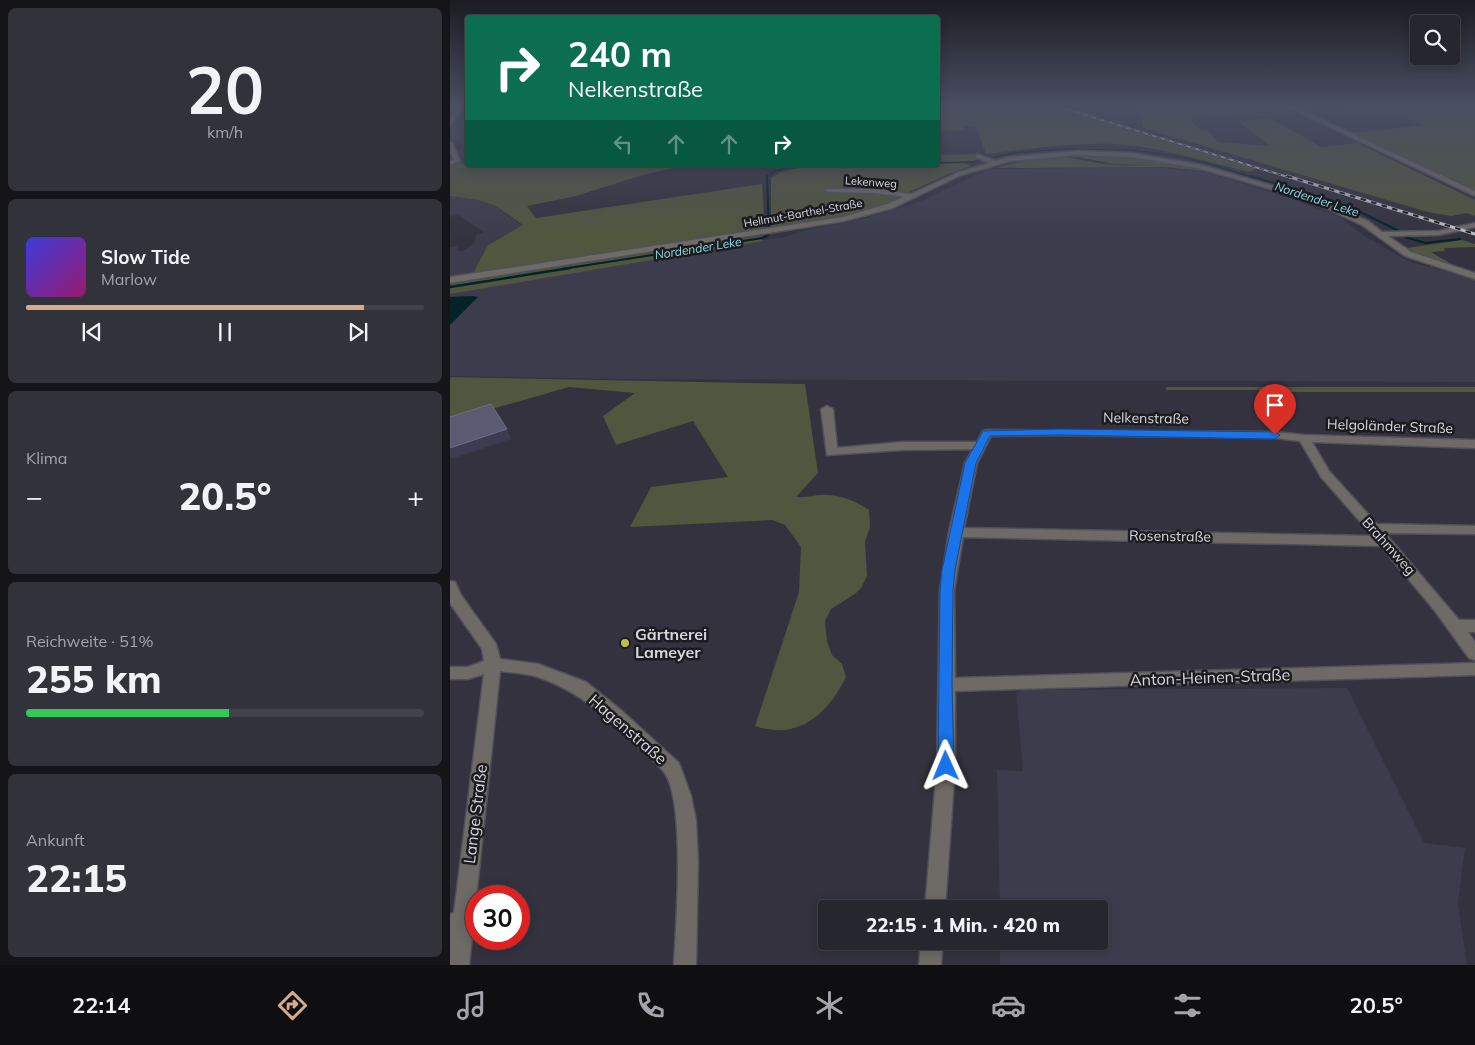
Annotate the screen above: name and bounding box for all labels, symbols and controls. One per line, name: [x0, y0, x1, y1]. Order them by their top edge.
map controls: [1410, 15, 1460, 65]
button: search: [1410, 15, 1460, 65]
text: 240 m: [568, 32, 672, 76]
icon: right: [485, 35, 550, 100]
text: 20: [186, 49, 264, 130]
text: Nelkenstraße: [568, 75, 703, 103]
text: km/h: [207, 122, 243, 142]
icon: left: [609, 130, 637, 158]
icon: ahead: [662, 130, 690, 158]
icon: ahead: [715, 130, 743, 158]
icon: right: [768, 130, 796, 158]
street label: Lekenweg: [845, 173, 897, 191]
water label: Nordender Leke: [1273, 178, 1361, 220]
street label: Hellmut-Barthel-Straße: [743, 196, 863, 230]
water label: Nordender Leke: [654, 234, 743, 262]
text: Slow Tide: [101, 245, 190, 269]
text: Marlow: [101, 269, 157, 289]
icon: previous: [78, 318, 106, 346]
icon: pause: [211, 318, 239, 346]
icon: next: [344, 318, 372, 346]
pin: [1254, 384, 1296, 435]
icon: arrive: [1261, 391, 1289, 419]
street label: Nelkenstraße: [1103, 408, 1189, 428]
street label: Helgoländer Straße: [1327, 415, 1453, 437]
text: Klima: [26, 448, 67, 468]
text: 20.5°: [179, 472, 271, 520]
text: −: [26, 479, 43, 514]
text: +: [407, 479, 424, 514]
street label: Brahmweg: [1358, 513, 1420, 579]
street label: Rosenstraße: [1129, 526, 1211, 546]
place label: Gärtnerei Lameyer: [635, 624, 707, 662]
text: Reichweite · 51%: [26, 631, 153, 651]
marker: Gärtnerei Lameyer: [619, 637, 631, 649]
text: 255 km: [26, 655, 162, 703]
street label: Anton-Heinen-Straße: [1129, 664, 1291, 690]
street label: Hagenstraße: [585, 690, 671, 768]
position arrow: [919, 739, 971, 791]
street label: Lange Straße: [459, 763, 491, 865]
text: Ankunft: [26, 830, 85, 850]
text: 22:15: [26, 854, 127, 902]
speed limit sign: 30: [465, 885, 530, 950]
text: 22:15 · 1 Min. · 420 m: [866, 913, 1060, 937]
icon: directions: [275, 988, 310, 1023]
icon: music: [454, 988, 489, 1023]
icon: phone: [633, 988, 668, 1023]
icon: climate: [812, 988, 847, 1023]
icon: car: [991, 988, 1026, 1023]
icon: filters: [1170, 988, 1205, 1023]
text: 22:14: [72, 991, 130, 1019]
text: 20.5°: [1349, 991, 1403, 1019]

